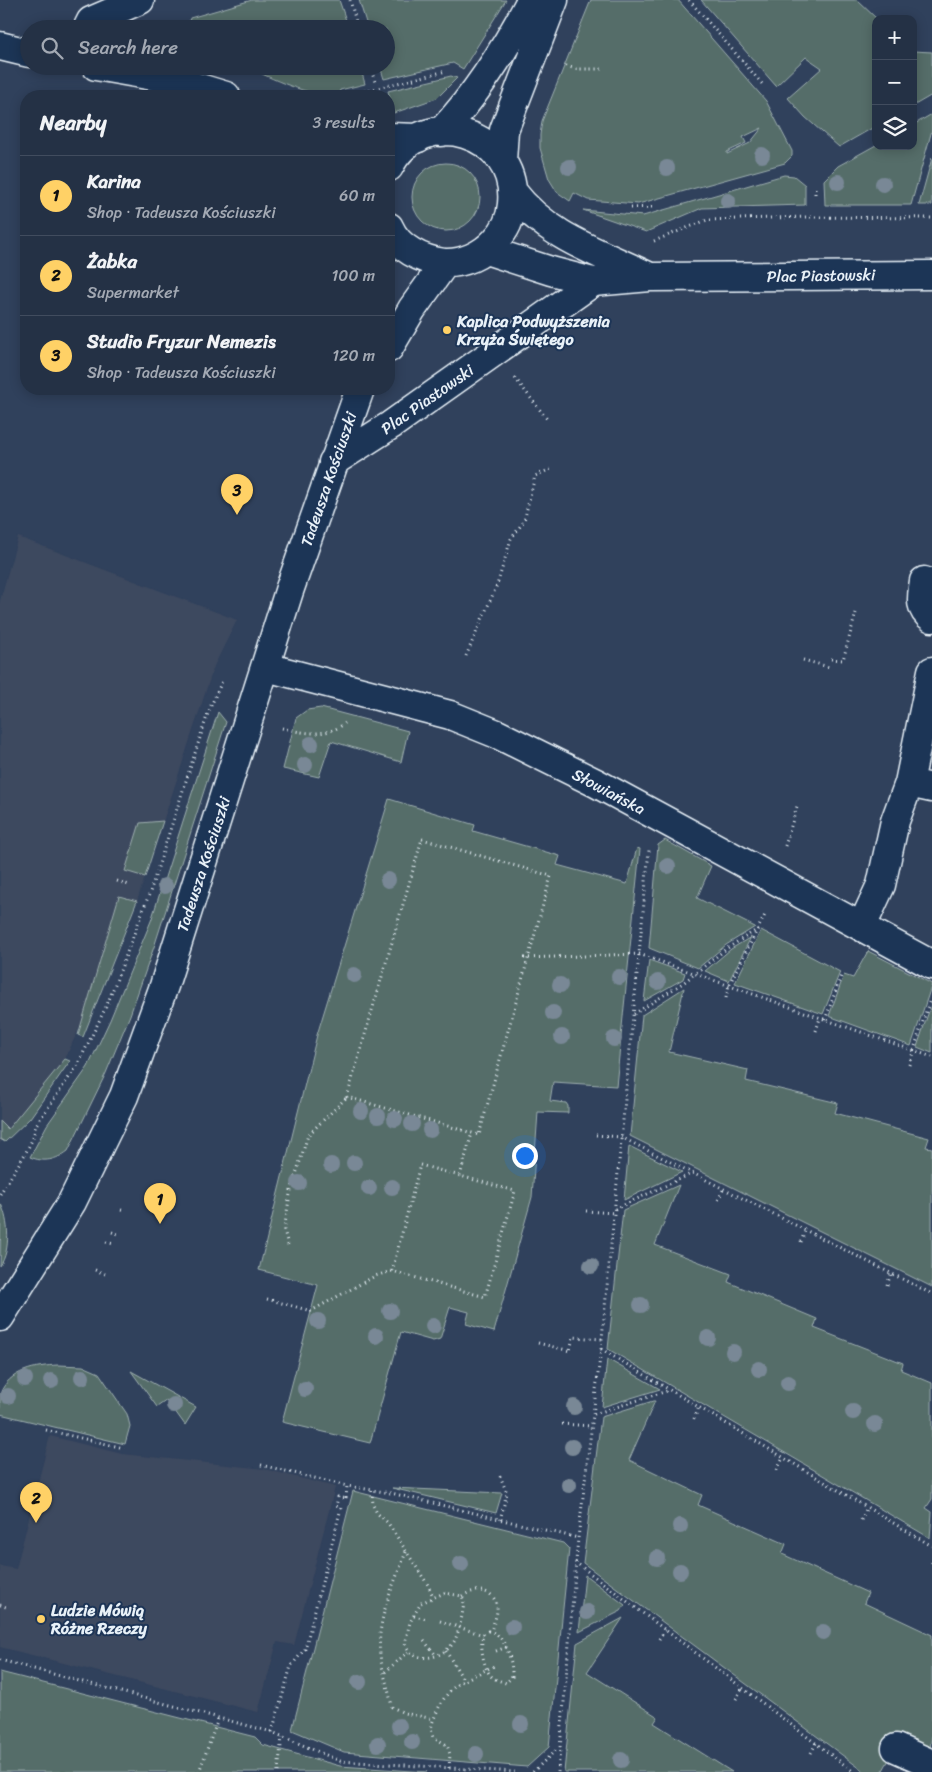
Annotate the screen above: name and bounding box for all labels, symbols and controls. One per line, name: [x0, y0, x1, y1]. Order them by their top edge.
map controls: [872, 15, 917, 150]
button: +: [872, 15, 917, 60]
search box: [20, 20, 395, 75]
text: Search here: [78, 31, 178, 64]
icon: search: [38, 34, 66, 62]
button: −: [872, 60, 917, 105]
text: Nearby: [40, 104, 106, 142]
button: layers: [872, 105, 917, 150]
text: 3 results: [312, 108, 375, 137]
text: Karina: [87, 165, 141, 198]
text: 1: [53, 181, 59, 210]
text: 60 m: [339, 181, 375, 210]
text: Shop · Tadeusza Kościuszki: [87, 198, 276, 227]
text: Żabka: [87, 245, 137, 278]
street label: Plac Piastowski: [767, 260, 876, 291]
text: 2: [51, 261, 61, 290]
text: 100 m: [331, 261, 375, 290]
text: Supermarket: [87, 278, 179, 307]
place label: Kaplica Podwyższenia Krzyża Świętego: [456, 307, 611, 354]
marker: Kaplica Podwyższenia Krzyża Świętego: [441, 324, 453, 336]
text: Studio Fryzur Nemezis: [87, 325, 276, 358]
text: 3: [52, 341, 60, 370]
text: 120 m: [332, 341, 375, 370]
street label: Plac Piastowski: [375, 356, 481, 442]
text: Shop · Tadeusza Kościuszki: [87, 358, 276, 387]
street label: Tadeusza Kościuszki: [292, 407, 365, 551]
pin: 3: [221, 474, 253, 515]
street label: Słowiańska: [567, 760, 651, 823]
street label: Tadeusza Kościuszki: [168, 792, 239, 936]
your location: [512, 1143, 538, 1169]
pin: 1: [144, 1183, 176, 1224]
pin: 2: [20, 1482, 52, 1523]
place label: Ludzie Mówią Różne Rzeczy: [50, 1596, 148, 1643]
marker: Ludzie Mówią Różne Rzeczy: [35, 1613, 47, 1625]

